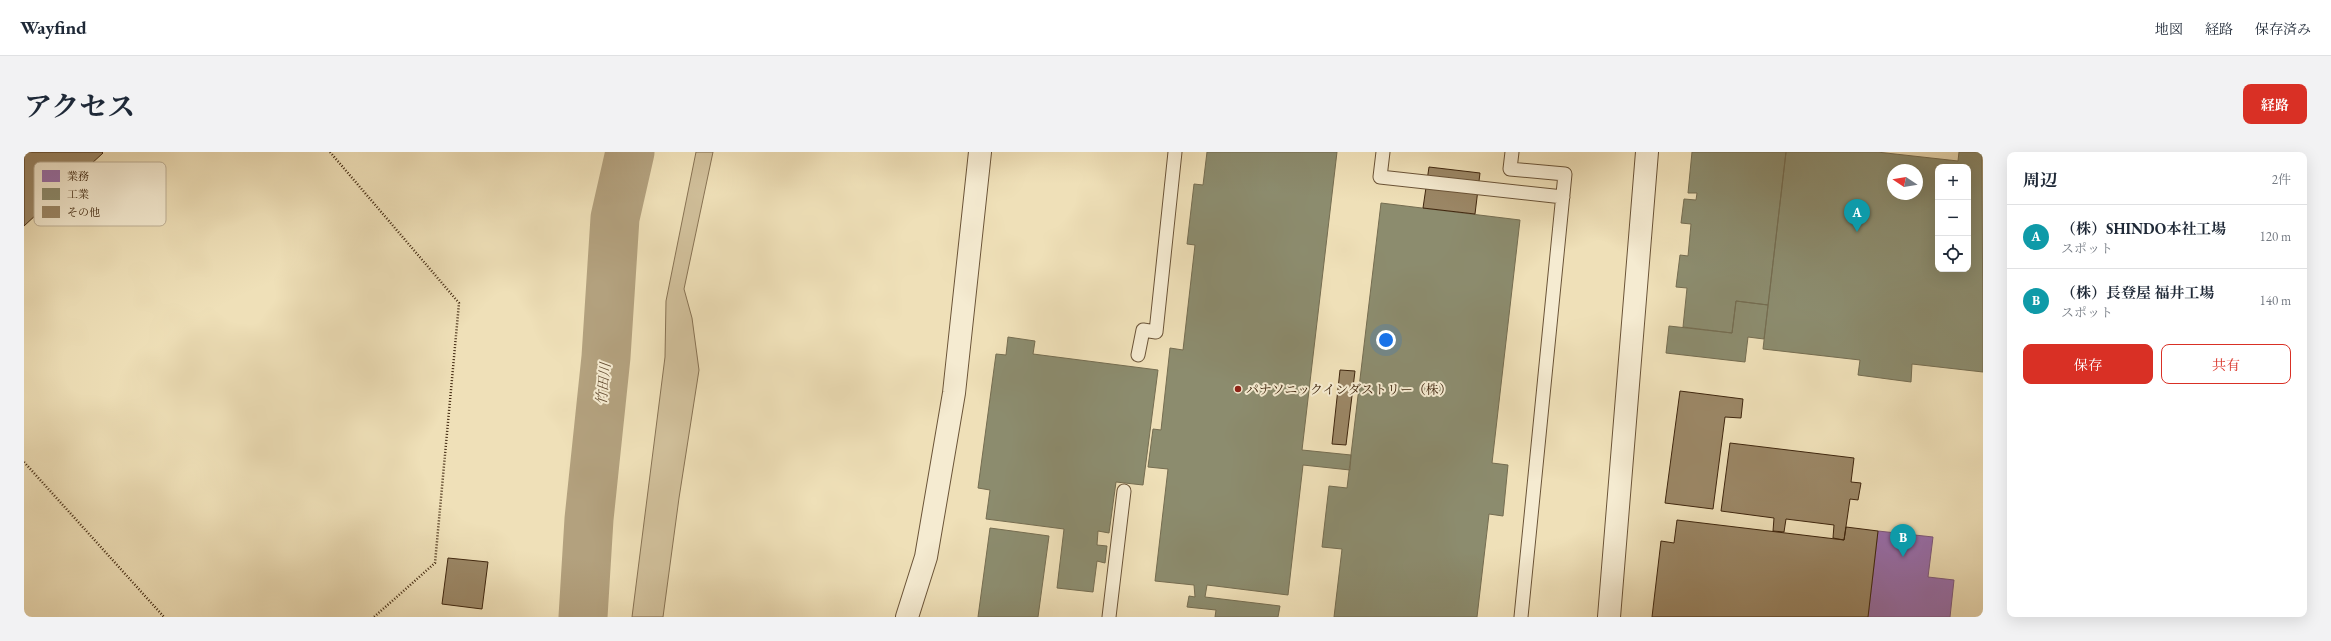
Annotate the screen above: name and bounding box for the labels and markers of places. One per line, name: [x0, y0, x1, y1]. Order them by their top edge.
pin: A: [1844, 199, 1870, 232]
place label: パナソニックインダストリー（株）: [1246, 381, 1452, 398]
marker: パナソニックインダストリー（株）: [1233, 384, 1243, 394]
pin: B: [1890, 524, 1916, 557]

